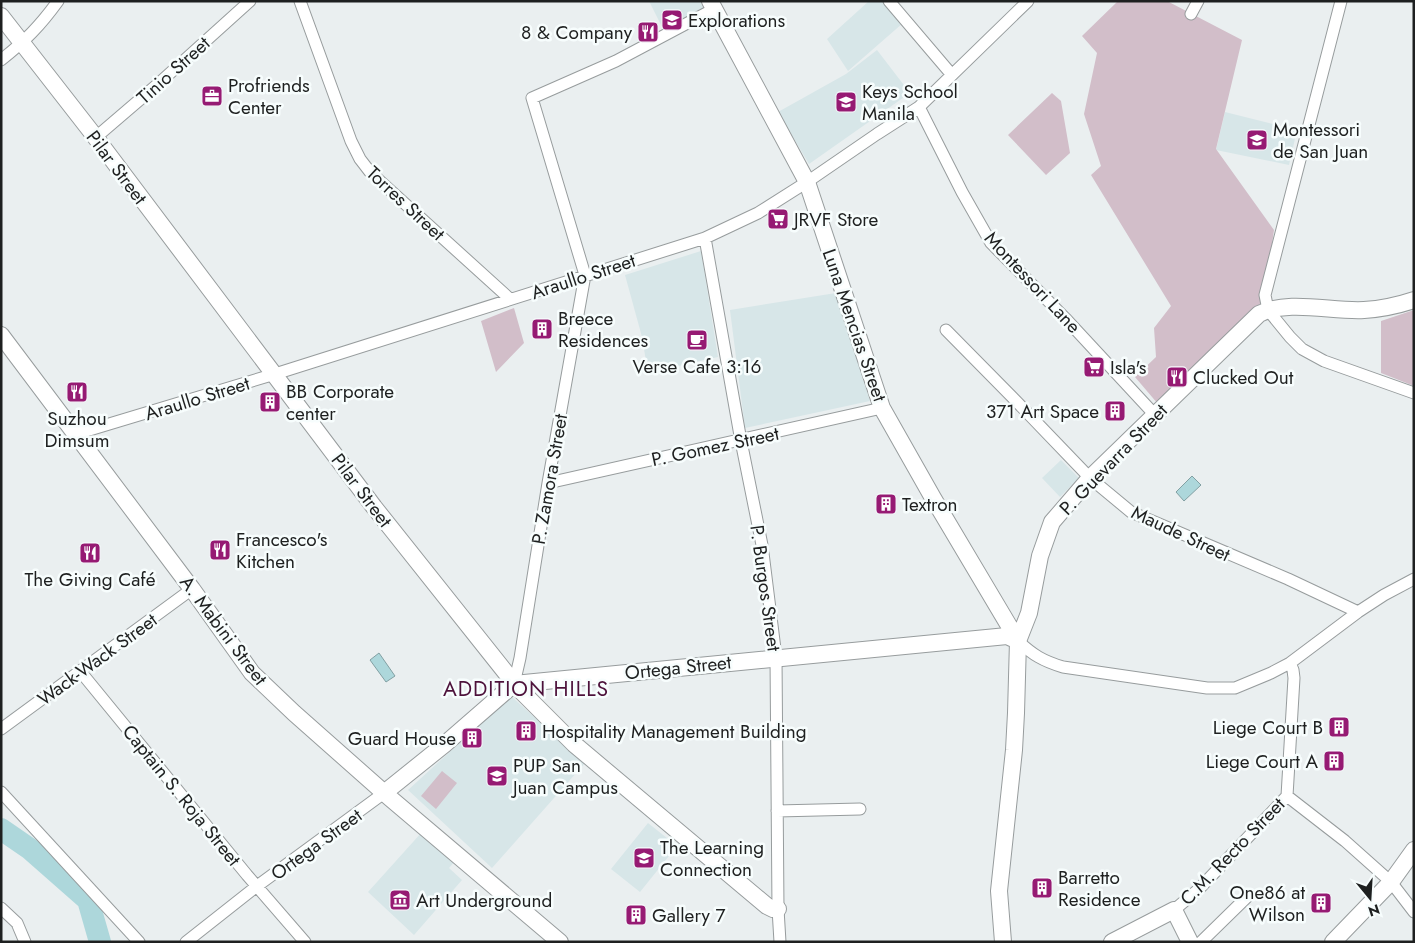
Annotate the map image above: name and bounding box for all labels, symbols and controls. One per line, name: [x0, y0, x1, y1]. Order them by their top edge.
place label: Explorations: [688, 7, 786, 34]
school or university icon: Explorations: [660, 8, 684, 32]
place label: 8 & Company: [521, 19, 633, 46]
restaurant icon: 8 & Company: [636, 20, 660, 44]
street label: Tinio Street: [131, 30, 216, 111]
place label: Profriends Center: [228, 72, 310, 121]
place label: Keys School Manila: [862, 78, 958, 127]
office icon: Profriends Center: [200, 84, 224, 108]
school or university icon: Keys School Manila: [834, 90, 858, 114]
place label: Montessori de San Juan: [1273, 116, 1368, 165]
street label: Pilar Street: [80, 125, 154, 210]
school or university icon: Montessori de San Juan: [1245, 128, 1269, 152]
street label: Torres Street: [360, 160, 451, 247]
place label: JRVF Store: [791, 206, 879, 233]
supermarket icon: JRVF Store: [766, 207, 790, 231]
street label: Montessori Lane: [978, 225, 1087, 339]
street label: Luna Mencias Street: [816, 245, 893, 406]
street label: Araullo Street: [527, 247, 639, 306]
place label: Breece Residences: [558, 305, 648, 354]
building icon: Breece Residences: [530, 317, 554, 341]
cafe icon: Verse Cafe 3:16: [685, 328, 709, 352]
place label: Verse Cafe 3:16: [632, 353, 762, 380]
place label: Isla's: [1110, 354, 1147, 381]
supermarket icon: Isla's: [1082, 355, 1106, 379]
place label: Clucked Out: [1193, 364, 1294, 391]
restaurant icon: Clucked Out: [1165, 365, 1189, 389]
street label: Araullo Street: [141, 370, 253, 427]
place label: BB Corporate center: [286, 378, 394, 427]
restaurant icon: Suzhou Dimsum: [65, 380, 89, 404]
building icon: BB Corporate center: [258, 390, 282, 414]
street label: P. Guevarra Street: [1053, 397, 1174, 521]
place label: 371 Art Space: [986, 398, 1099, 425]
building icon: 371 Art Space: [1103, 399, 1127, 423]
place label: Suzhou Dimsum: [44, 405, 110, 454]
street label: P. Zamora Street: [525, 411, 574, 546]
street label: P. Gomez Street: [649, 420, 782, 473]
street label: Pilar Street: [325, 448, 399, 533]
place label: Textron: [902, 491, 958, 518]
building icon: Textron: [874, 492, 898, 516]
street label: Maude Street: [1127, 499, 1235, 568]
street label: P. Burgos Street: [743, 523, 788, 653]
place label: Francesco's Kitchen: [236, 526, 328, 575]
restaurant icon: Francesco's Kitchen: [208, 538, 232, 562]
restaurant icon: The Giving Café: [78, 541, 102, 565]
place label: The Giving Café: [24, 566, 156, 593]
street label: A. Mabini Street: [173, 570, 274, 691]
street label: Wack-Wack Street: [32, 606, 163, 712]
street label: Ortega Street: [623, 648, 733, 687]
district label: ADDITION HILLS: [443, 674, 609, 704]
place label: Liege Court B: [1213, 714, 1323, 741]
building icon: Liege Court B: [1327, 715, 1351, 739]
place label: Hospitality Management Building: [542, 718, 807, 745]
street label: Captain S. Roja Street: [116, 719, 247, 872]
building icon: Hospitality Management Building: [514, 719, 538, 743]
place label: Guard House: [348, 725, 456, 752]
building icon: Guard House: [460, 726, 484, 750]
place label: Liege Court A: [1206, 748, 1318, 775]
building icon: Liege Court A: [1322, 749, 1346, 773]
place label: PUP San Juan Campus: [510, 752, 618, 801]
school or university icon: PUP San Juan Campus: [485, 764, 509, 788]
street label: C.M. Recto Street: [1174, 791, 1291, 911]
street label: Ortega Street: [265, 802, 368, 887]
place label: The Learning Connection: [660, 834, 764, 883]
school or university icon: The Learning Connection: [632, 846, 656, 870]
place label: Barretto Residence: [1058, 864, 1141, 913]
north arrow: [1345, 873, 1395, 923]
building icon: Barretto Residence: [1030, 876, 1054, 900]
place label: One86 at Wilson: [1230, 879, 1305, 928]
place label: Art Underground: [416, 887, 552, 914]
museum icon: Art Underground: [388, 888, 412, 912]
building icon: One86 at Wilson: [1309, 891, 1333, 915]
text: N: [1366, 899, 1382, 922]
place label: Gallery 7: [652, 902, 726, 929]
building icon: Gallery 7: [624, 903, 648, 927]

